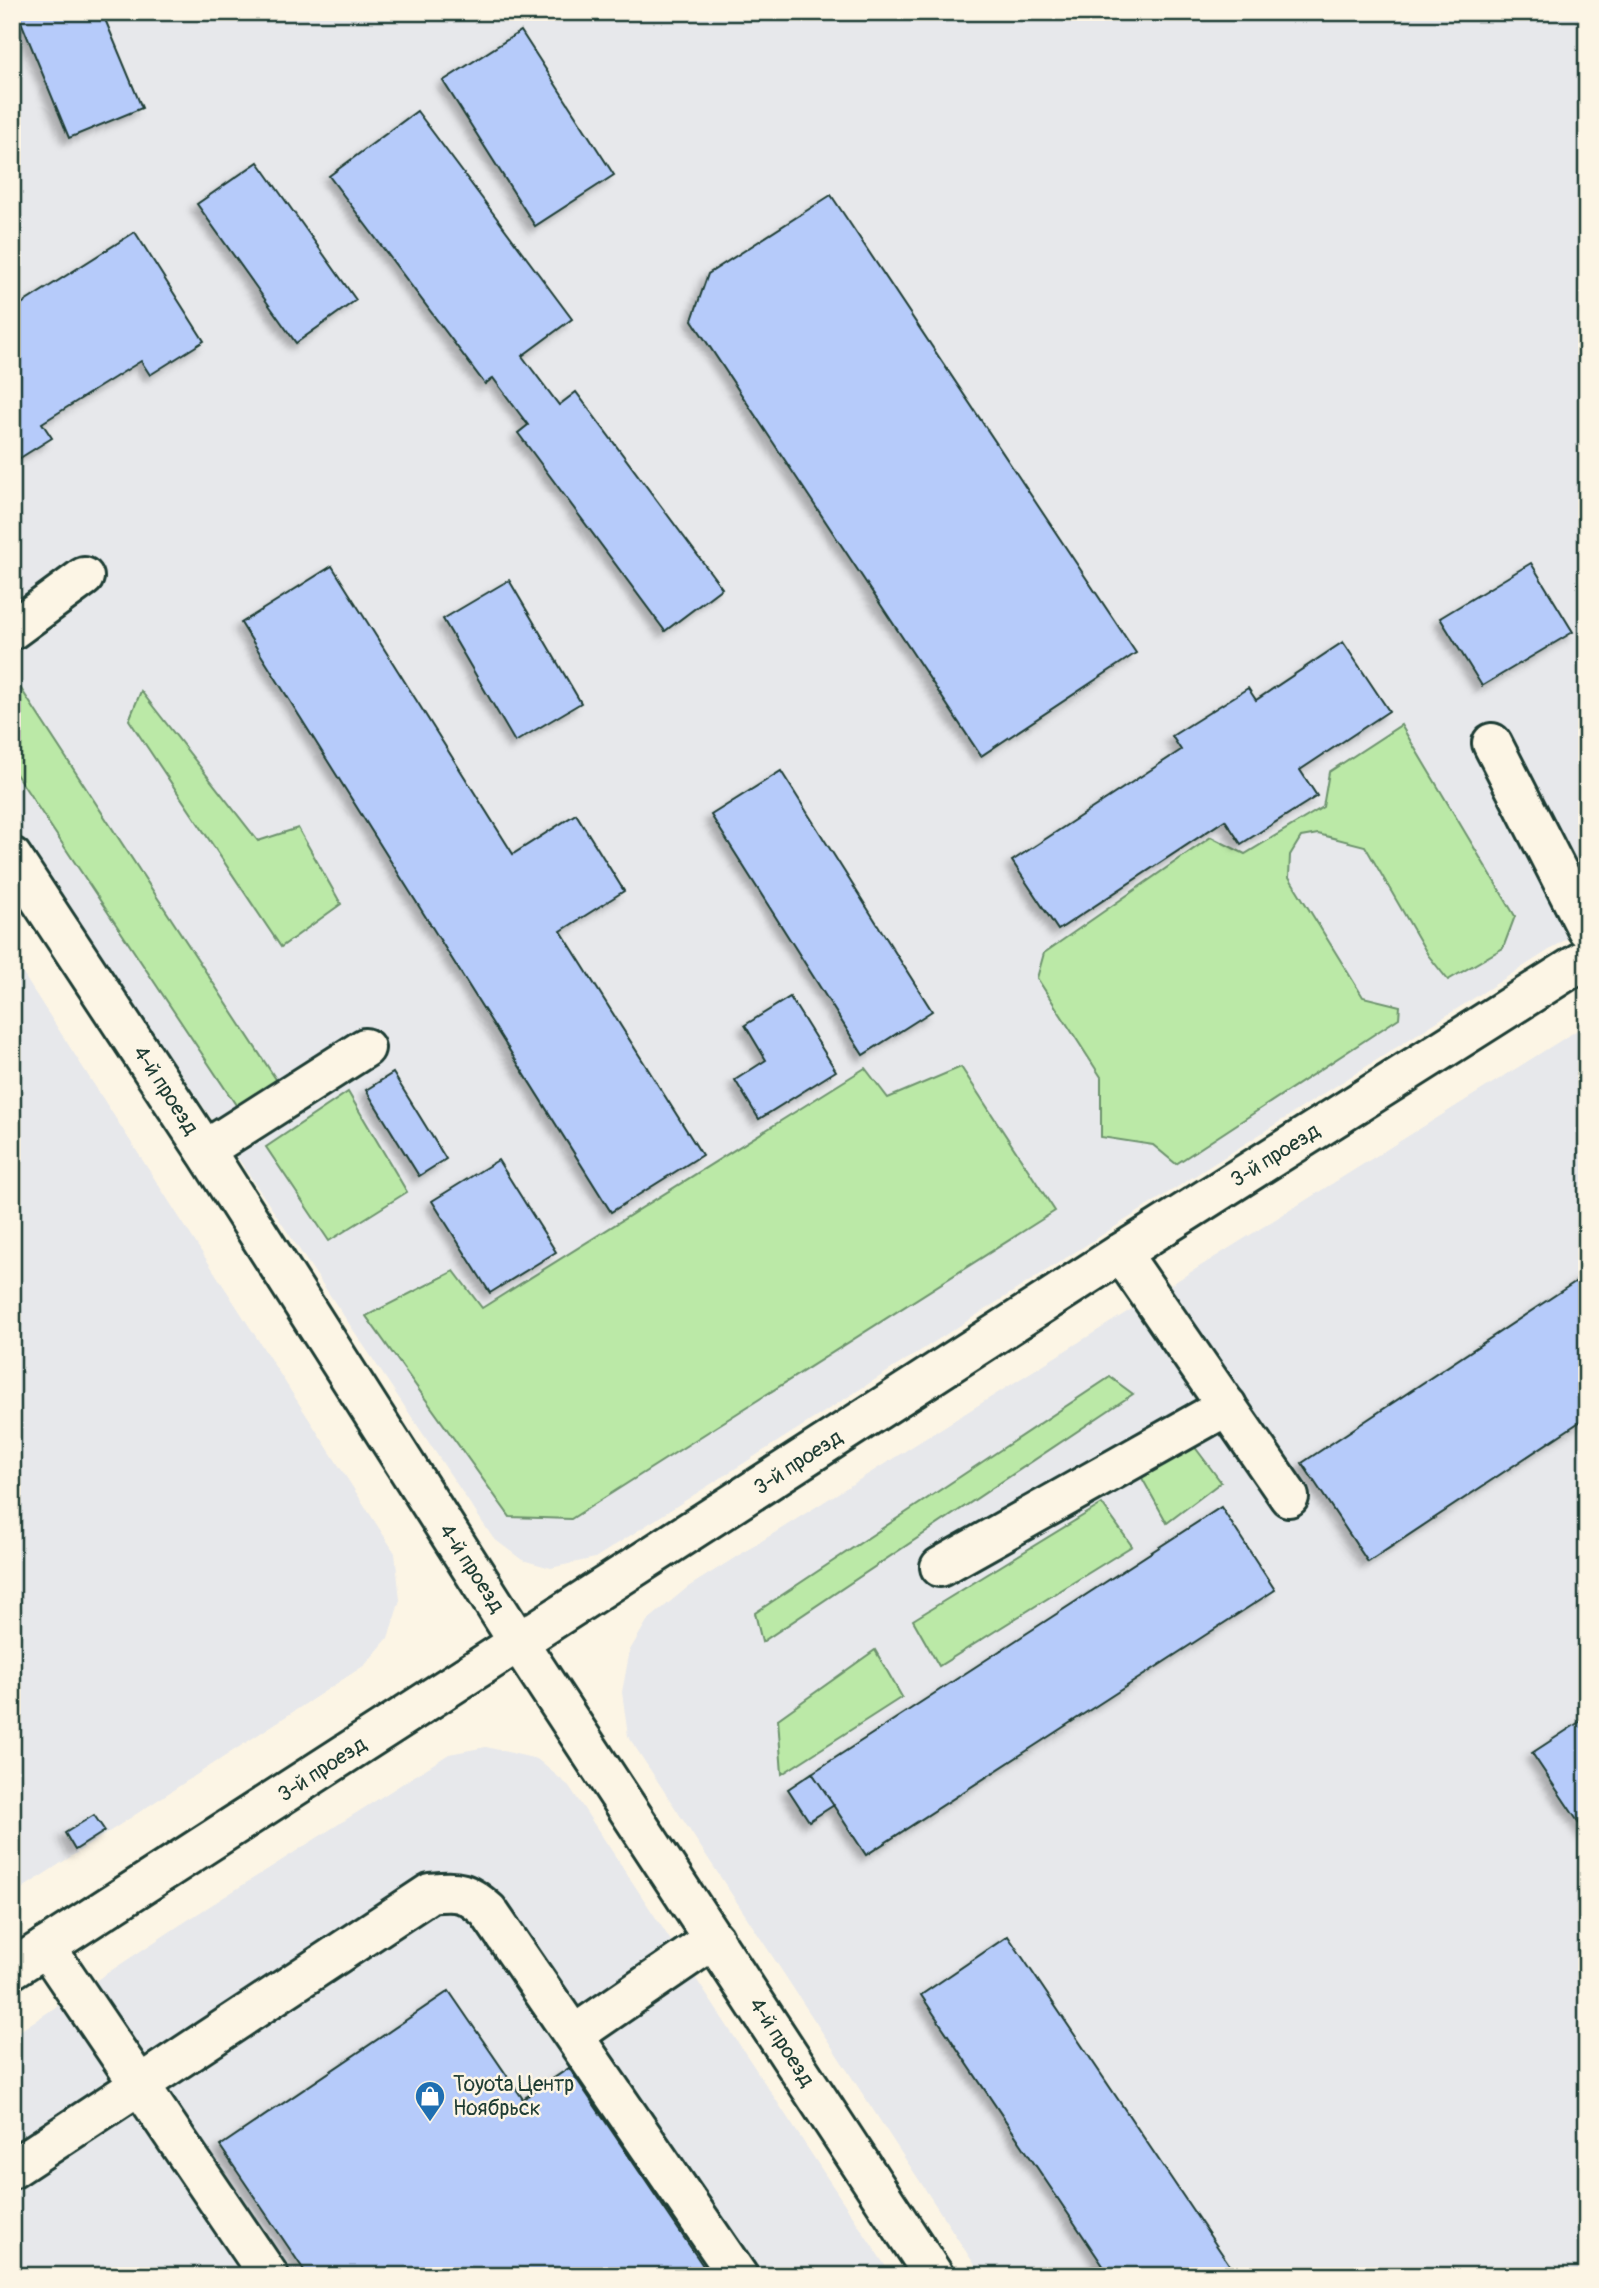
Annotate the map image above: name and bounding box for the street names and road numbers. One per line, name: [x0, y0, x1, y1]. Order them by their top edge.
street label: 4-й проезд: [127, 1041, 205, 1140]
street label: 3-й проезд: [1226, 1117, 1325, 1193]
street label: 3-й проезд: [749, 1424, 848, 1501]
street label: 4-й проезд: [433, 1519, 511, 1618]
street label: 3-й проезд: [273, 1731, 372, 1808]
street label: 4-й проезд: [743, 1993, 821, 2092]

